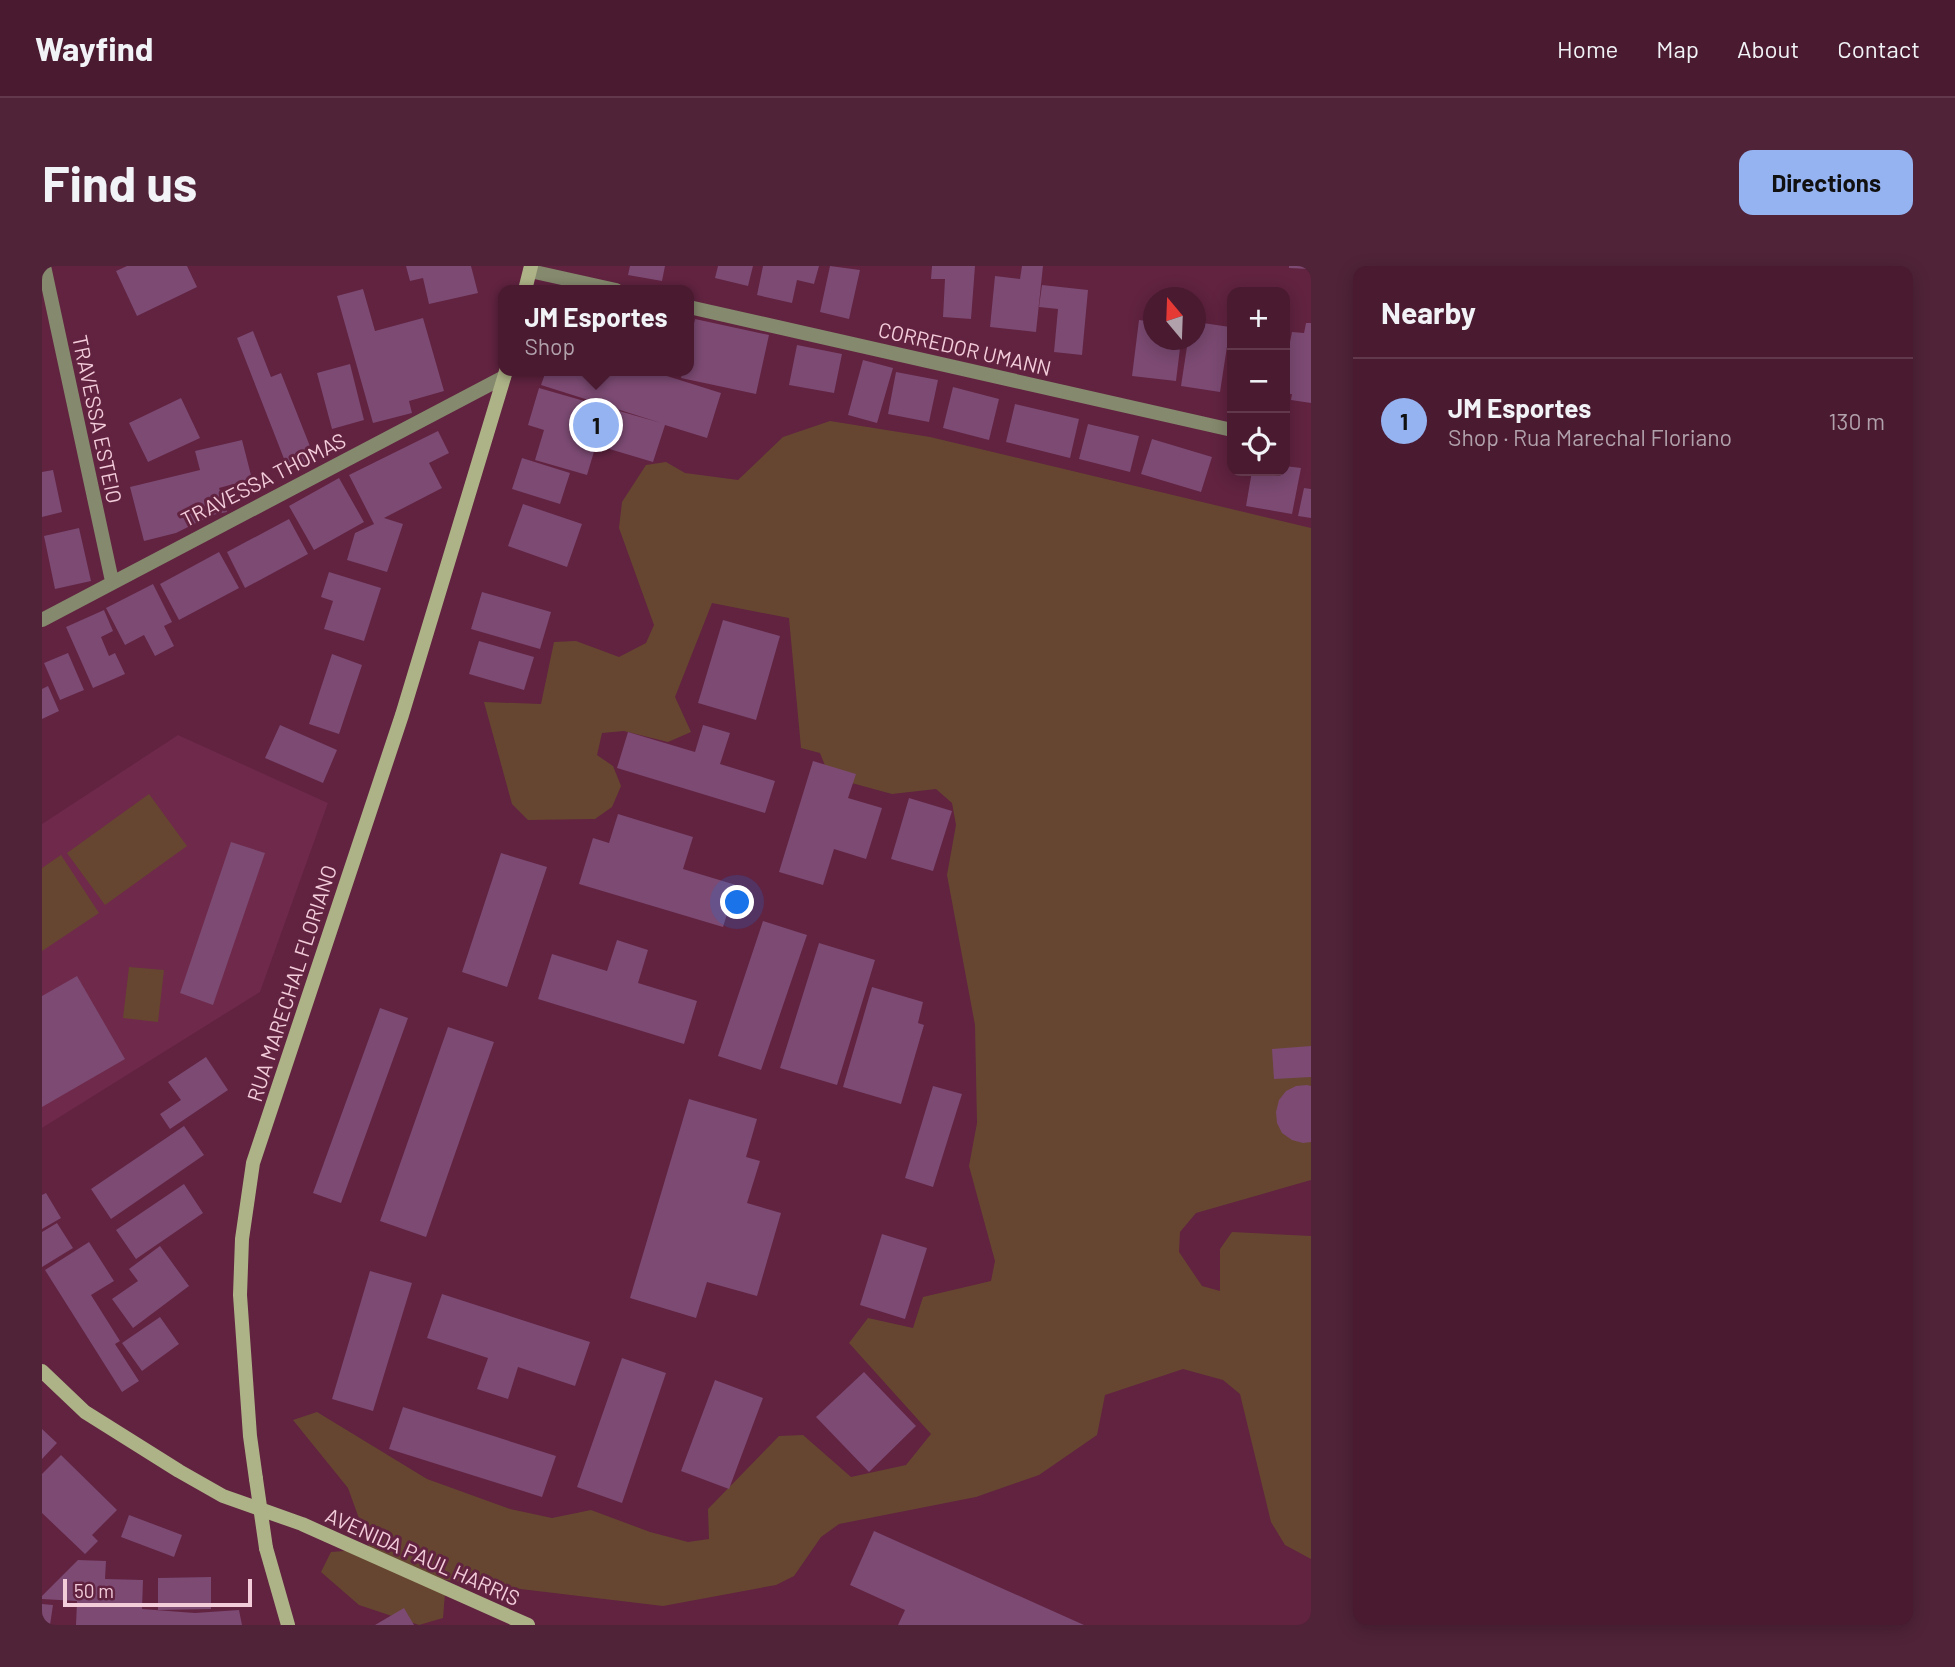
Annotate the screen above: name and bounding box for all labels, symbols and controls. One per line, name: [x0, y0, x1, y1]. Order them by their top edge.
text: Wayfind: [35, 28, 153, 68]
text: Home: [1557, 34, 1618, 63]
text: Map: [1656, 34, 1699, 63]
text: About: [1737, 34, 1799, 63]
text: Contact: [1837, 34, 1920, 63]
button: Directions: [1739, 150, 1913, 215]
text: Find us: [42, 153, 197, 212]
popup: [498, 285, 694, 376]
north arrow: [1143, 287, 1206, 350]
map controls: [1227, 287, 1290, 476]
button: +: [1227, 287, 1290, 350]
text: Nearby: [1381, 294, 1476, 330]
text: JM Esportes: [524, 301, 668, 332]
street label: CORREDOR UMANN: [876, 316, 1054, 380]
text: Shop: [524, 332, 575, 360]
street label: TRAVESSA ESTEIO: [68, 333, 128, 505]
button: −: [1227, 350, 1290, 413]
text: JM Esportes: [1448, 392, 1591, 423]
pin: 1: [573, 399, 619, 451]
text: 1: [1400, 407, 1408, 435]
text: 130 m: [1828, 407, 1885, 435]
button: locate: [1227, 413, 1290, 476]
text: Shop · Rua Marechal Floriano: [1448, 423, 1732, 451]
street label: TRAVESSA THOMAS: [176, 427, 350, 531]
street label: RUA MARECHAL FLORIANO: [241, 862, 341, 1104]
your location: [720, 885, 754, 919]
street label: AVENIDA PAUL HARRIS: [322, 1502, 524, 1610]
scale bar: [63, 1576, 252, 1608]
text: 50 m: [74, 1579, 114, 1602]

